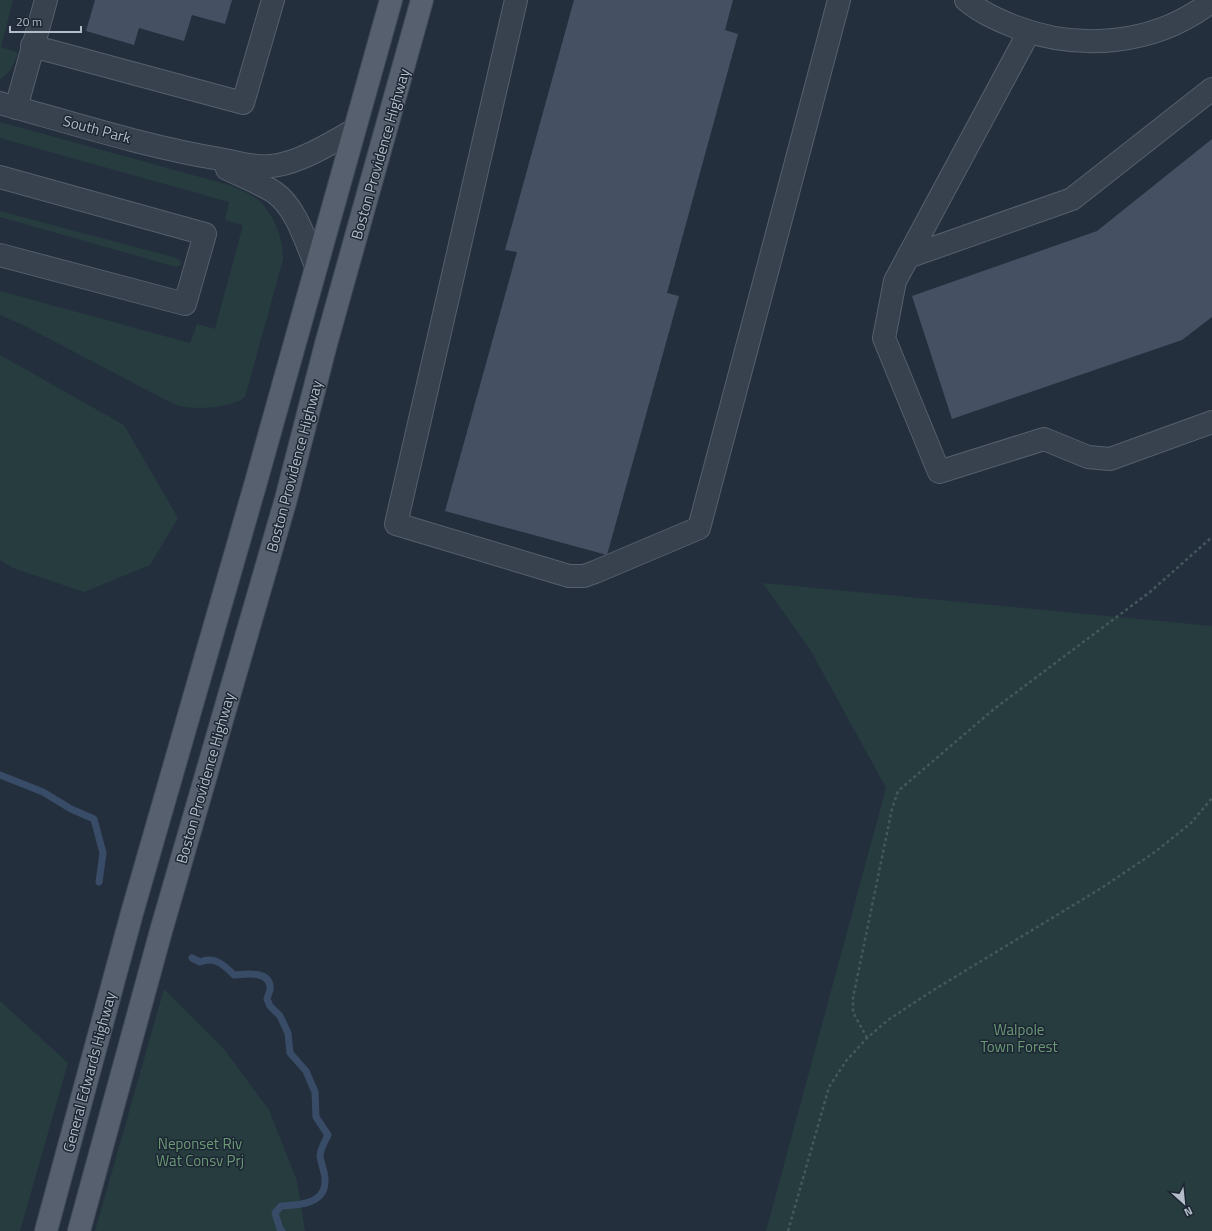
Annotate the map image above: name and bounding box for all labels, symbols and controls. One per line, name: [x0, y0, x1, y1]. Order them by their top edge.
scale bar: [10, 8, 81, 34]
text: 20 m: [16, 12, 42, 31]
street label: Boston Providence Highway: [345, 66, 415, 242]
street label: South Park: [61, 109, 133, 149]
street label: Boston Providence Highway: [260, 378, 328, 554]
street label: Boston Providence Highway: [170, 690, 240, 866]
street label: General Edwards Highway: [57, 989, 121, 1155]
park label: Walpole Town Forest: [980, 1018, 1059, 1058]
park label: Neponset Riv Wat Consv Prj: [156, 1132, 244, 1172]
north arrow: [1164, 1183, 1204, 1223]
text: N: [1182, 1203, 1196, 1221]

